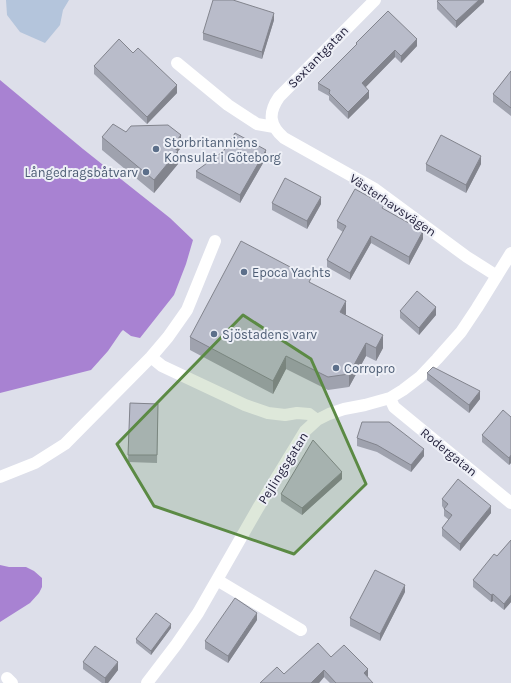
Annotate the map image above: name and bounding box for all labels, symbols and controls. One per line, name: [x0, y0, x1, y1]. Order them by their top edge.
street label: Sextantgatan: [285, 23, 351, 91]
place label: Storbritanniens Konsulat i Göteborg: [164, 135, 282, 165]
marker: Storbritanniens Konsulat i Göteborg: [151, 144, 161, 154]
place label: Långedragsbåtvarv: [25, 165, 138, 180]
marker: Långedragsbåtvarv: [141, 167, 151, 177]
street label: Västerhavsvägen: [347, 171, 439, 239]
place label: Epoca Yachts: [252, 265, 331, 280]
marker: Epoca Yachts: [239, 267, 249, 277]
place label: Sjöstadens varv: [222, 327, 317, 342]
marker: Sjöstadens varv: [209, 329, 219, 339]
place label: Corropro: [344, 361, 395, 376]
marker: Corropro: [331, 363, 341, 373]
street label: Rodergatan: [418, 425, 480, 479]
street label: Pejlingsgatan: [255, 429, 311, 507]

